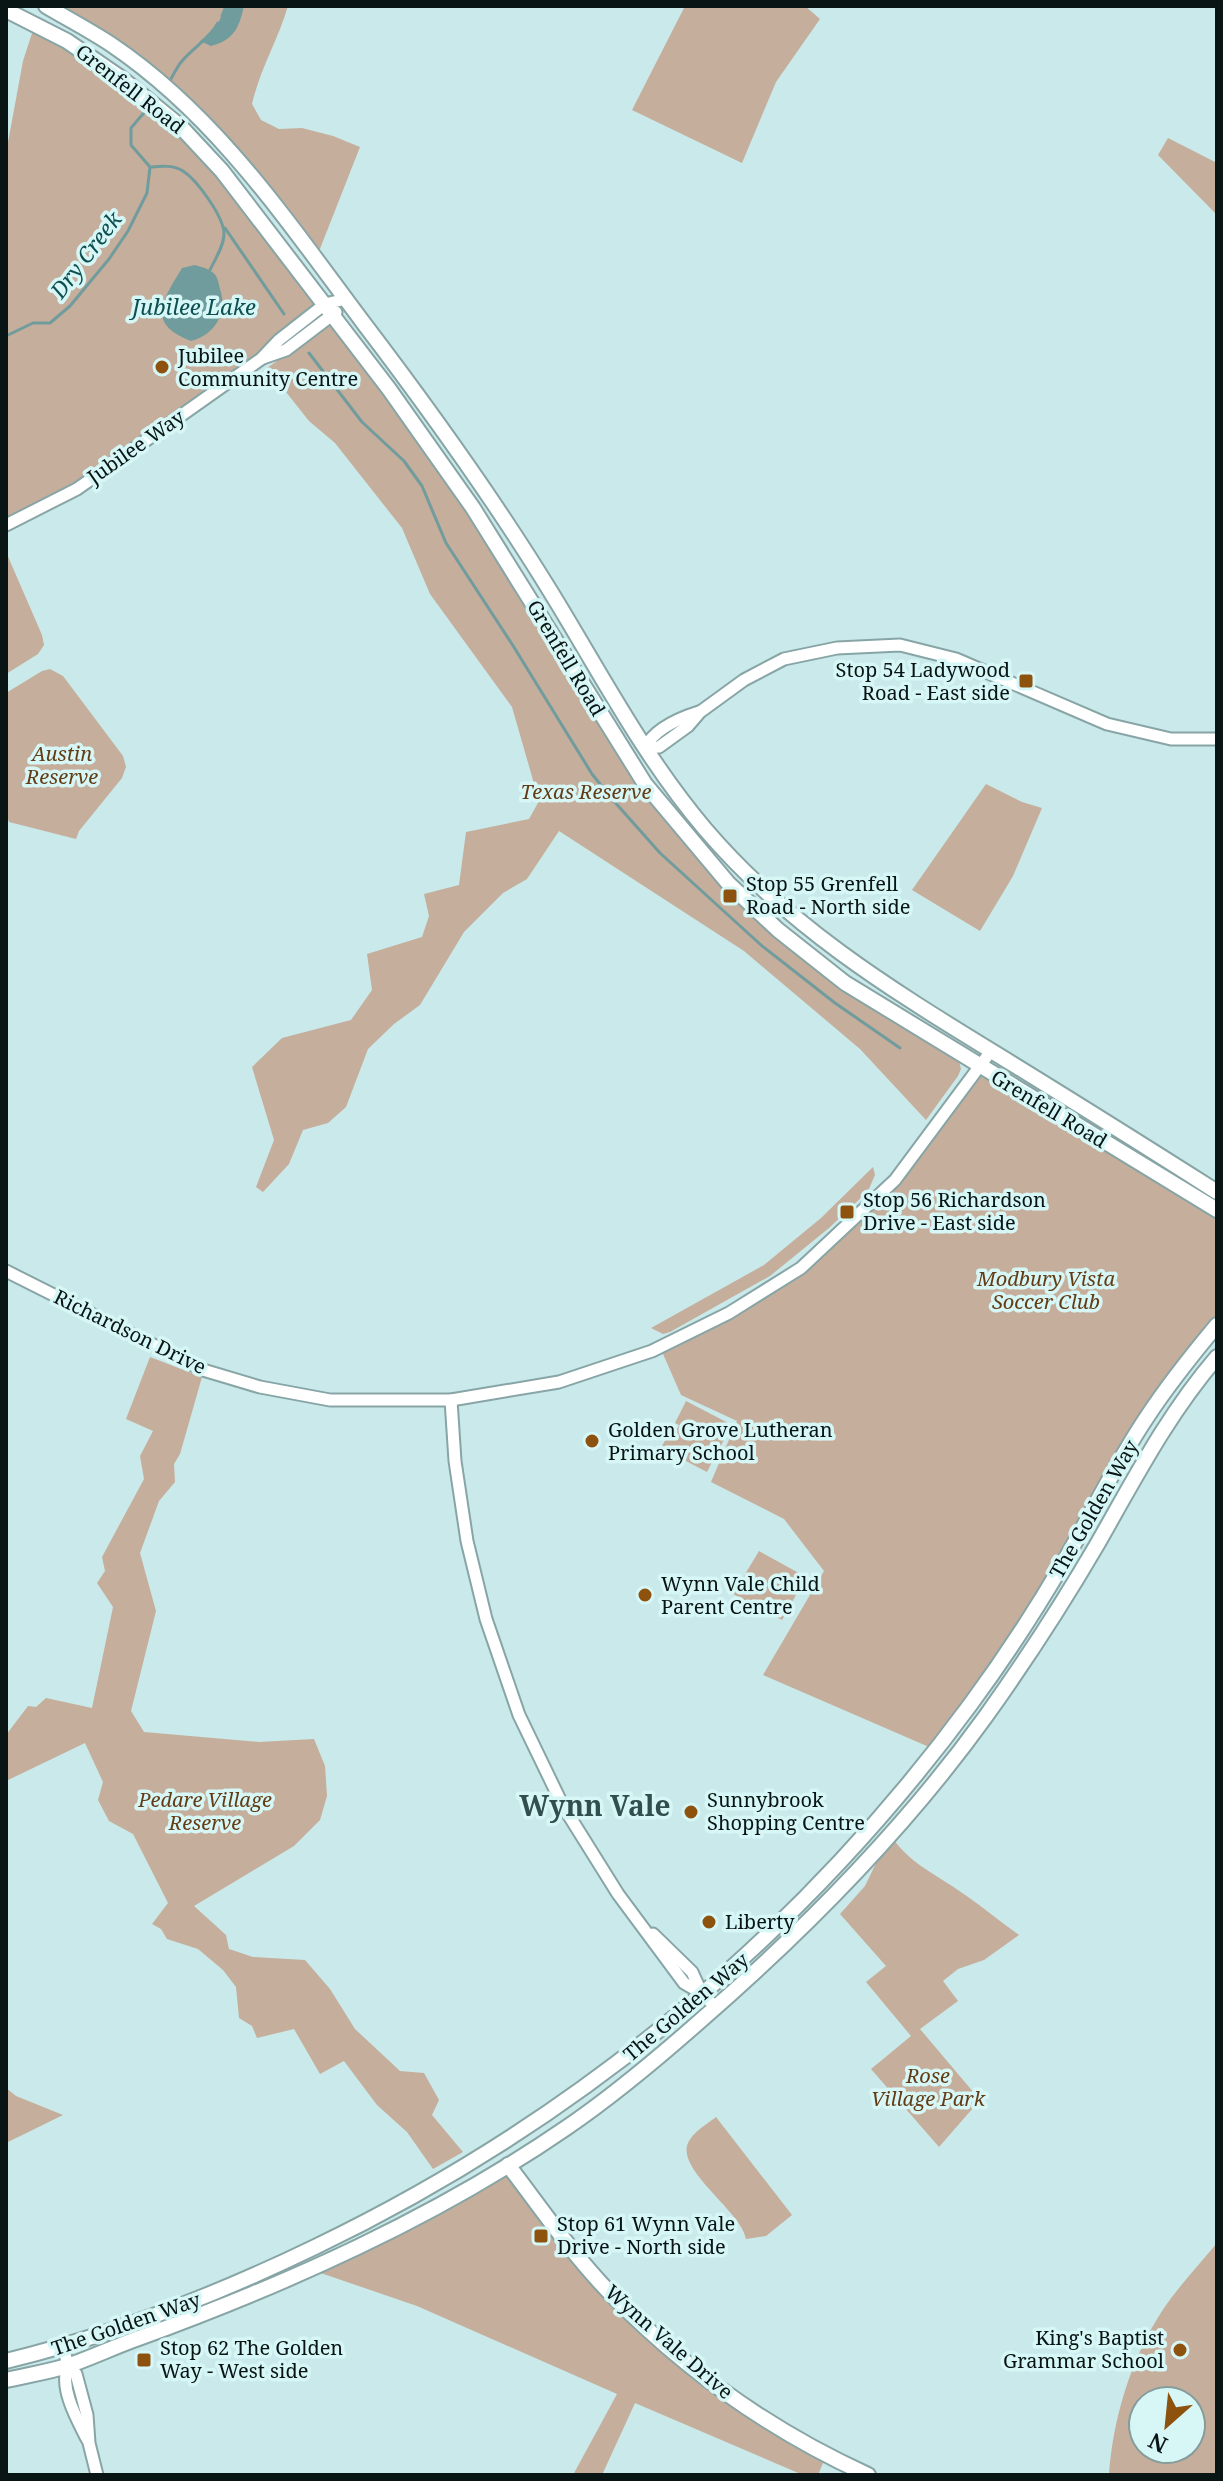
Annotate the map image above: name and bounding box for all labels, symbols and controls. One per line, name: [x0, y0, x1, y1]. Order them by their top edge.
street label: Grenfell Road: [70, 38, 190, 140]
water label: Dry Creek: [42, 204, 129, 305]
water label: Jubilee Lake: [128, 291, 256, 321]
place label: Jubilee Community Centre: [177, 342, 358, 392]
marker: Jubilee Community Centre: [153, 358, 171, 376]
street label: Jubilee Way: [81, 403, 190, 491]
street label: Grenfell Road: [521, 595, 612, 721]
place label: Stop 54 Ladywood Road - East side: [836, 656, 1010, 706]
marker: Stop 54 Ladywood Road - East side: [1017, 672, 1035, 690]
park label: Austin Reserve: [25, 740, 98, 790]
park label: Texas Reserve: [521, 778, 652, 805]
place label: Stop 55 Grenfell Road - North side: [746, 870, 910, 920]
marker: Stop 55 Grenfell Road - North side: [721, 887, 739, 905]
street label: Grenfell Road: [986, 1063, 1112, 1154]
place label: Stop 56 Richardson Drive - East side: [863, 1186, 1046, 1236]
marker: Stop 56 Richardson Drive - East side: [838, 1203, 856, 1221]
park label: Modbury Vista Soccer Club: [976, 1265, 1115, 1315]
street label: Richardson Drive: [50, 1283, 211, 1380]
place label: Golden Grove Lutheran Primary School: [608, 1416, 833, 1466]
marker: Golden Grove Lutheran Primary School: [583, 1432, 601, 1450]
street label: The Golden Way: [1043, 1434, 1145, 1583]
place label: Wynn Vale Child Parent Centre: [661, 1570, 820, 1620]
marker: Wynn Vale Child Parent Centre: [636, 1586, 654, 1604]
park label: Pedare Village Reserve: [137, 1786, 272, 1836]
district label: Wynn Vale: [519, 1786, 671, 1824]
place label: Sunnybrook Shopping Centre: [707, 1786, 865, 1836]
marker: Sunnybrook Shopping Centre: [682, 1803, 700, 1821]
place label: Liberty: [725, 1908, 795, 1935]
marker: Liberty: [700, 1913, 718, 1931]
street label: The Golden Way: [617, 1946, 755, 2067]
park label: Rose Village Park: [871, 2062, 986, 2112]
place label: Stop 61 Wynn Vale Drive - North side: [557, 2210, 735, 2260]
marker: Stop 61 Wynn Vale Drive - North side: [532, 2227, 550, 2245]
street label: Wynn Vale Drive: [600, 2278, 739, 2405]
street label: The Golden Way: [48, 2285, 204, 2362]
place label: King's Baptist Grammar School: [1003, 2324, 1164, 2374]
place label: Stop 62 The Golden Way - West side: [160, 2334, 343, 2384]
marker: King's Baptist Grammar School: [1171, 2341, 1189, 2359]
marker: Stop 62 The Golden Way - West side: [135, 2351, 153, 2369]
north arrow: [1127, 2385, 1207, 2465]
text: N: [1143, 2426, 1172, 2461]

